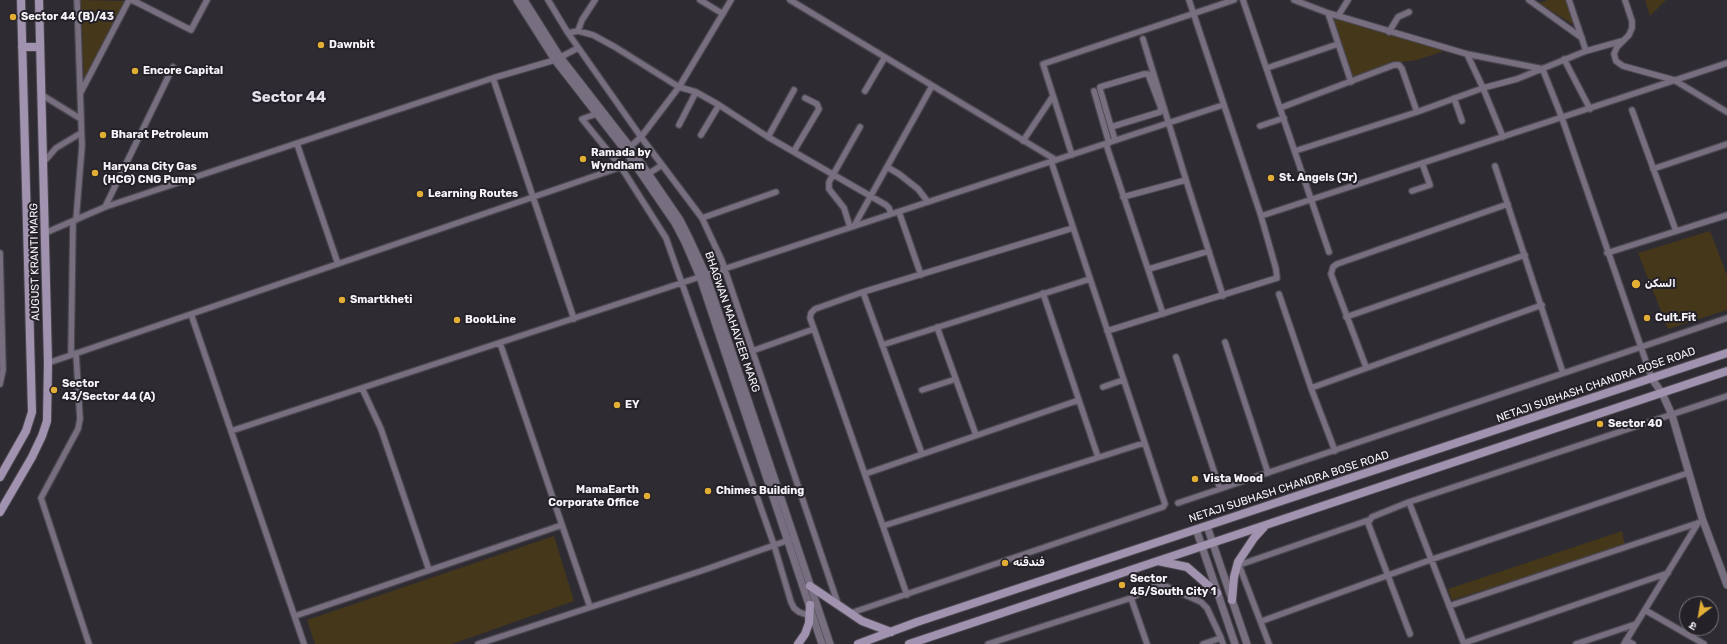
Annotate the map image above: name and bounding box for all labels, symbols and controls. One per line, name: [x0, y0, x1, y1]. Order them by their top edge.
place label: Sector 44 (B)/43: [21, 10, 114, 24]
marker: Sector 44 (B)/43: [8, 12, 18, 22]
place label: Dawnbit: [329, 38, 375, 52]
marker: Dawnbit: [316, 40, 326, 50]
place label: Encore Capital: [143, 64, 223, 78]
marker: Encore Capital: [130, 66, 140, 76]
district label: Sector 44: [252, 89, 326, 107]
place label: Bharat Petroleum: [111, 128, 209, 142]
marker: Bharat Petroleum: [98, 130, 108, 140]
place label: Ramada by Wyndham: [591, 146, 651, 172]
marker: Ramada by Wyndham: [578, 154, 588, 164]
place label: Haryana City Gas (HCG) CNG Pump: [103, 160, 197, 186]
marker: Haryana City Gas (HCG) CNG Pump: [90, 168, 100, 178]
place label: St. Angels (Jr): [1279, 171, 1357, 185]
marker: St. Angels (Jr): [1266, 173, 1276, 183]
place label: Learning Routes: [428, 187, 518, 201]
marker: Learning Routes: [415, 189, 425, 199]
street label: AUGUST KRANTI MARG: [27, 203, 43, 321]
street label: BHAGWAN MAHAVEER MARG: [702, 250, 762, 394]
place label: السكن: [1645, 277, 1676, 291]
marker: السكن: [1630, 278, 1642, 290]
place label: Smartkheti: [350, 293, 412, 307]
marker: Smartkheti: [337, 295, 347, 305]
place label: Cult.Fit: [1655, 311, 1696, 325]
place label: BookLine: [465, 313, 516, 327]
marker: Cult.Fit: [1642, 313, 1652, 323]
marker: BookLine: [452, 315, 462, 325]
street label: NETAJI SUBHASH CHANDRA BOSE ROAD: [1495, 345, 1697, 425]
place label: Sector 43/Sector 44 (A): [62, 377, 155, 403]
marker: Sector 43/Sector 44 (A): [49, 385, 59, 395]
place label: EY: [625, 398, 640, 412]
marker: EY: [612, 400, 622, 410]
place label: Sector 40: [1608, 417, 1663, 431]
marker: Sector 40: [1595, 419, 1605, 429]
street label: NETAJI SUBHASH CHANDRA BOSE ROAD: [1187, 448, 1391, 526]
place label: Vista Wood: [1203, 472, 1263, 486]
marker: Vista Wood: [1190, 474, 1200, 484]
place label: MamaEarth Corporate Office: [548, 483, 639, 509]
place label: Chimes Building: [716, 484, 804, 498]
marker: Chimes Building: [703, 486, 713, 496]
marker: MamaEarth Corporate Office: [642, 491, 652, 501]
place label: فندقنه: [1013, 556, 1045, 570]
marker: فندقنه: [1000, 558, 1010, 568]
place label: Sector 45/South City 1: [1130, 572, 1216, 598]
marker: Sector 45/South City 1: [1117, 580, 1127, 590]
north arrow: [1679, 596, 1719, 636]
text: उ: [1687, 619, 1699, 633]

